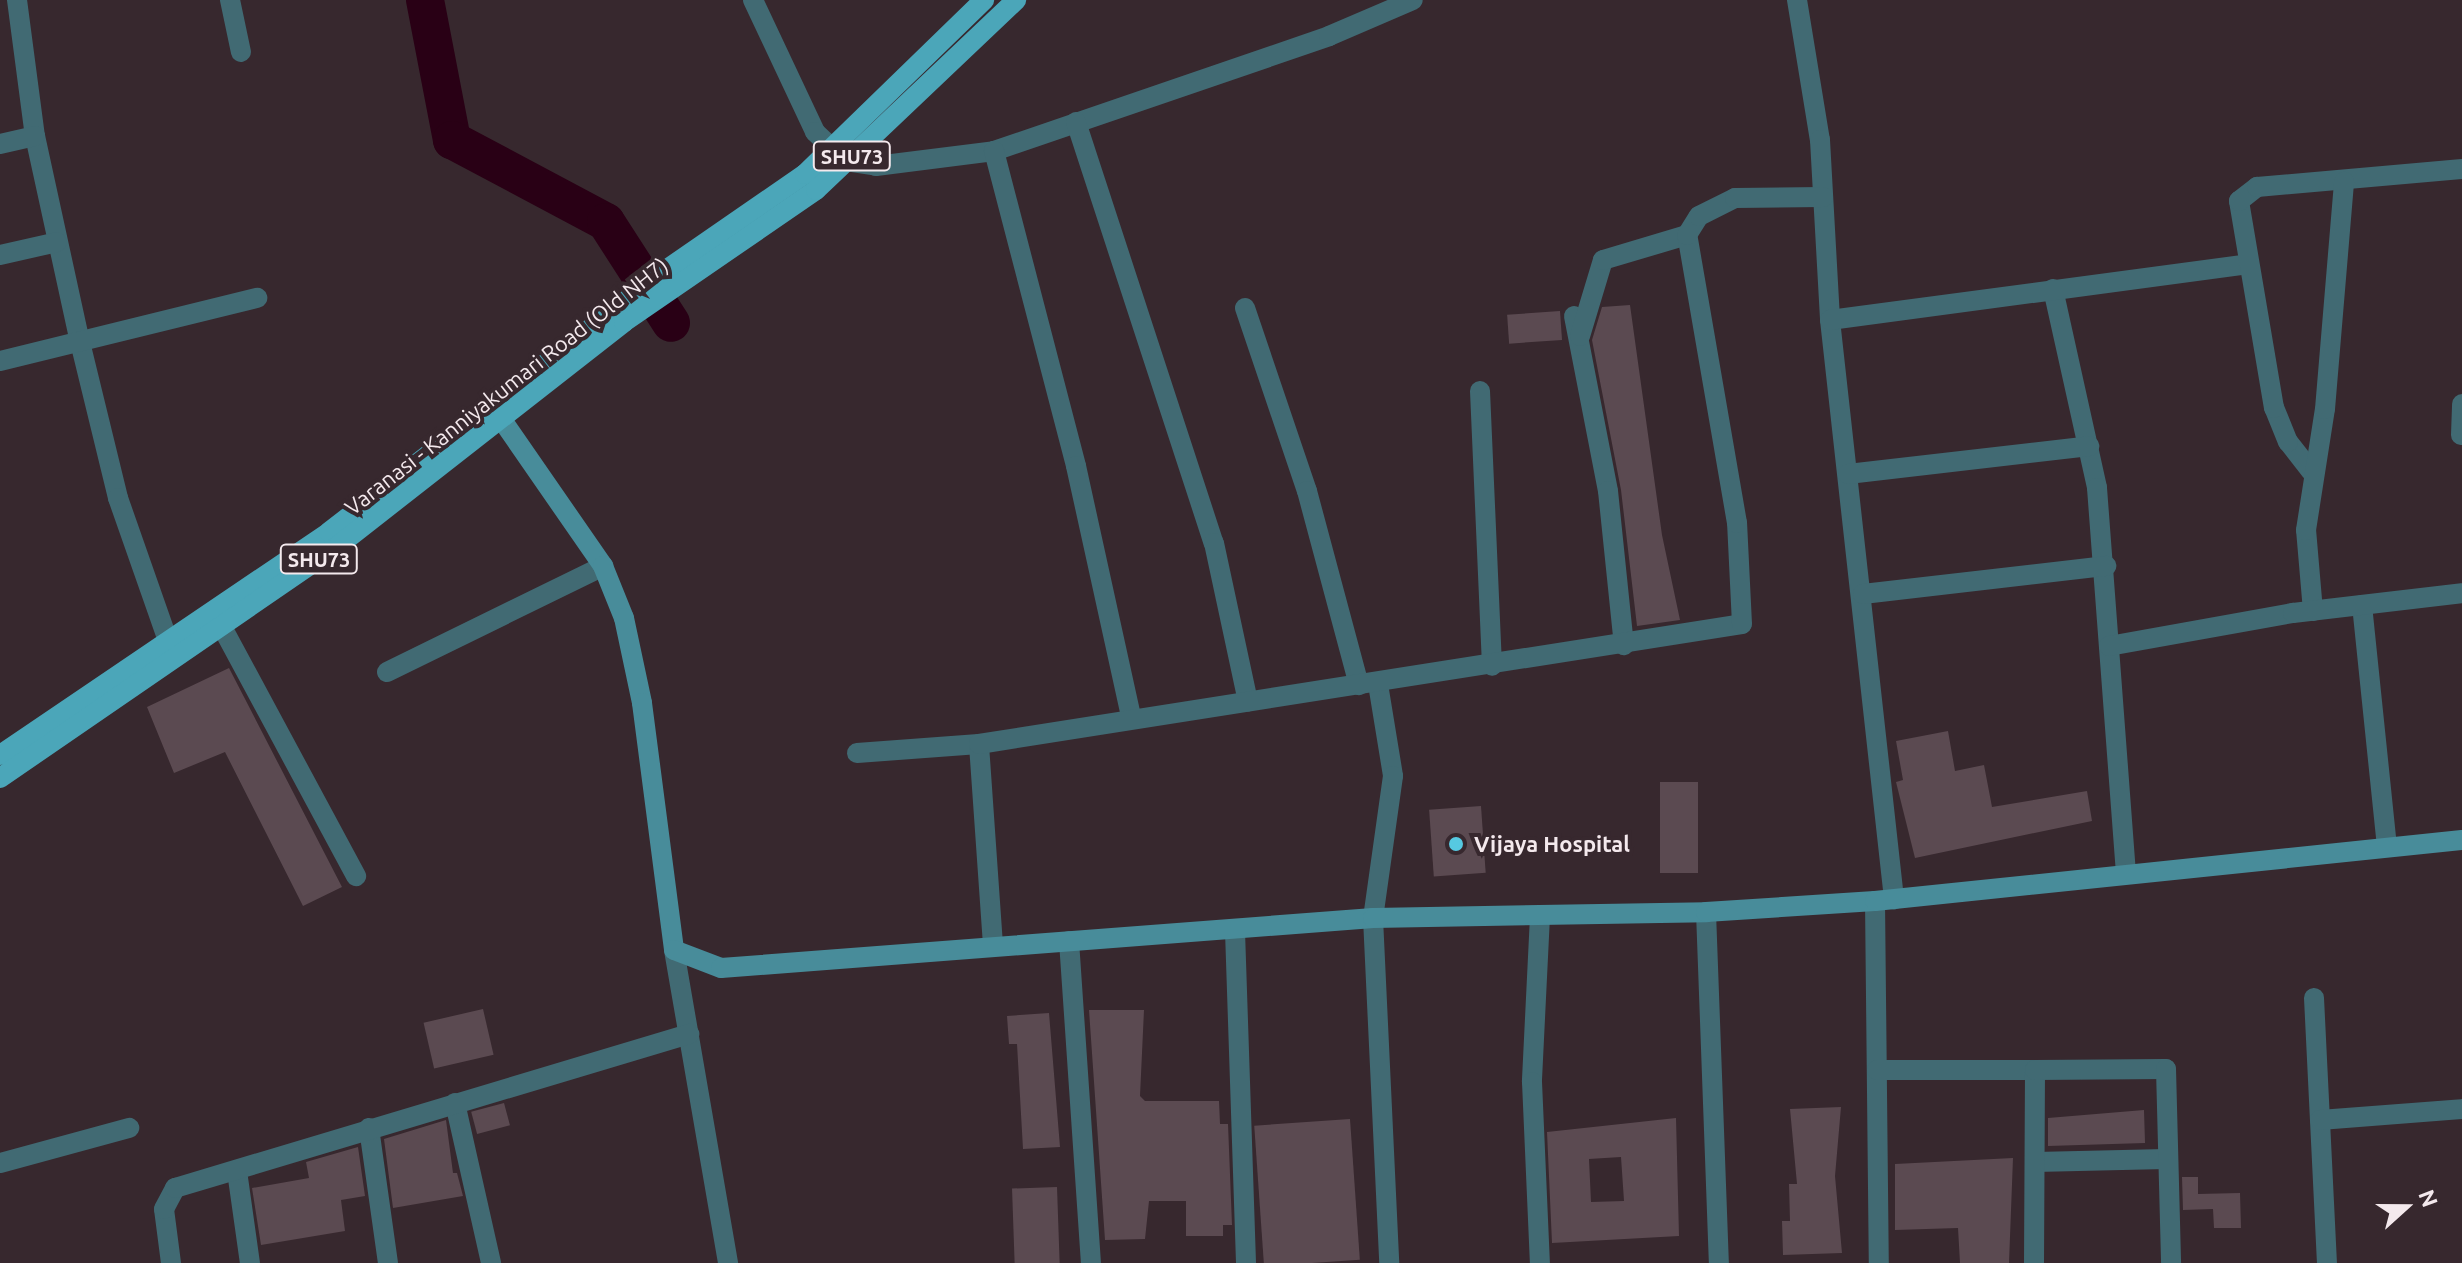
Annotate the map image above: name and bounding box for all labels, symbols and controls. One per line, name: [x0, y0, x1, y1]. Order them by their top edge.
road number: SHU73: [812, 140, 892, 172]
street label: Varanasi - Kanniyakumari Road (Old NH7): [339, 252, 673, 520]
road number: SHU73: [279, 543, 359, 575]
place label: Vijaya Hospital: [1474, 831, 1630, 857]
marker: Vijaya Hospital: [1445, 833, 1467, 855]
north arrow: [2366, 1167, 2446, 1247]
text: N: [2414, 1186, 2443, 1210]

